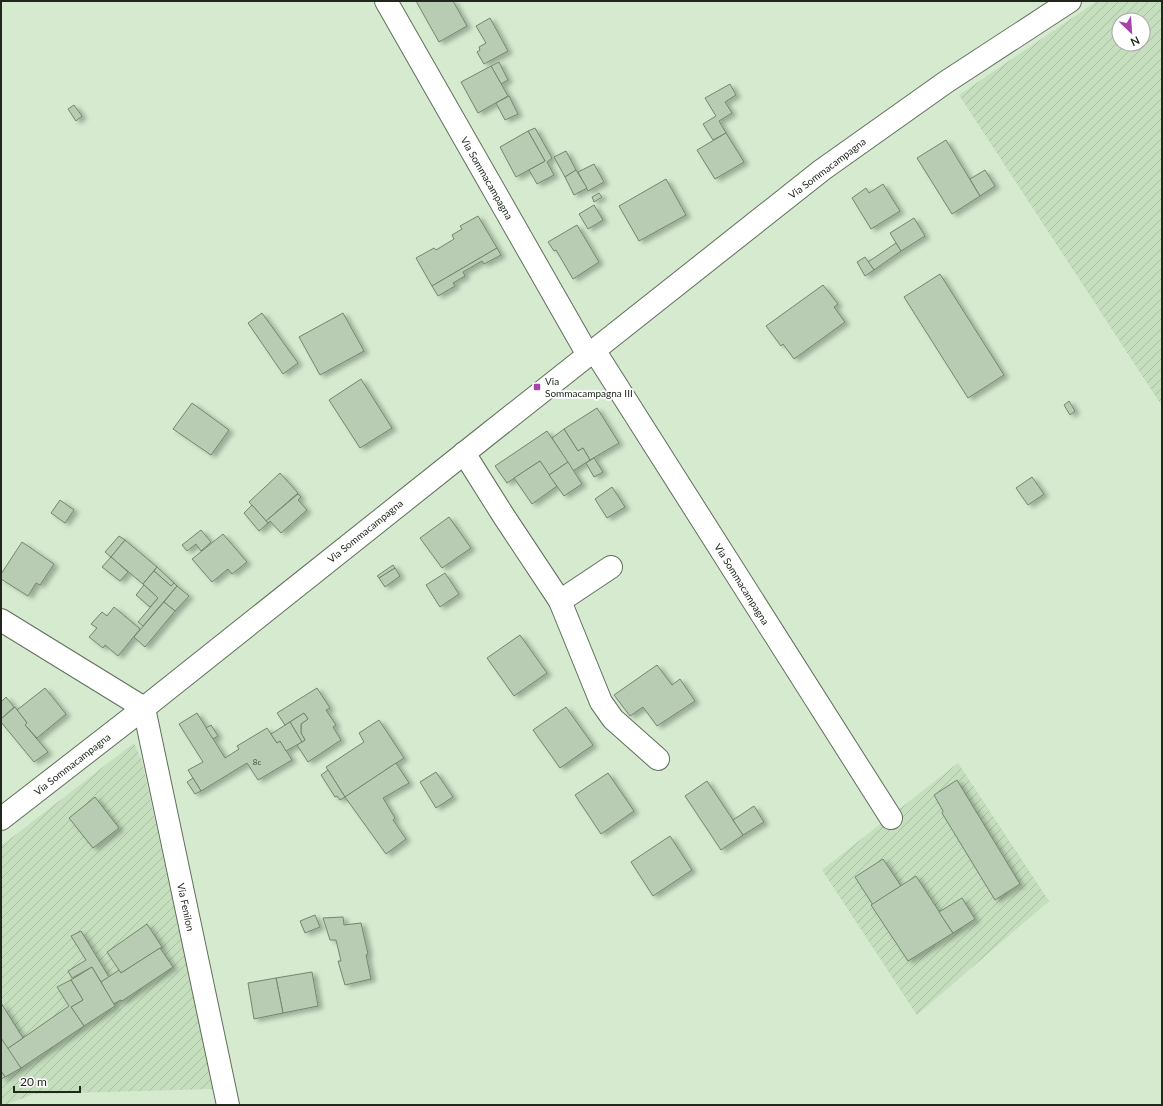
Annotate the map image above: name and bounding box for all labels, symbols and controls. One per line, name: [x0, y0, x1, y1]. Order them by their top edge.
north arrow: [1111, 12, 1151, 52]
text: N: [1129, 34, 1142, 49]
street label: Via Sommacampagna: [458, 135, 516, 222]
street label: Via Sommacampagna: [786, 135, 868, 201]
place label: Via Sommacampagna III: [545, 375, 633, 399]
marker: Via Sommacampagna III: [532, 382, 542, 392]
street label: Via Sommacampagna: [325, 497, 405, 565]
street label: Via Sommacampagna: [712, 541, 772, 627]
street label: Via Sommacampagna: [31, 730, 113, 798]
house number: 8c: [253, 757, 261, 767]
street label: Via Fenilon: [175, 882, 197, 932]
scale bar: [14, 1068, 80, 1094]
text: 20 m: [20, 1074, 47, 1089]

